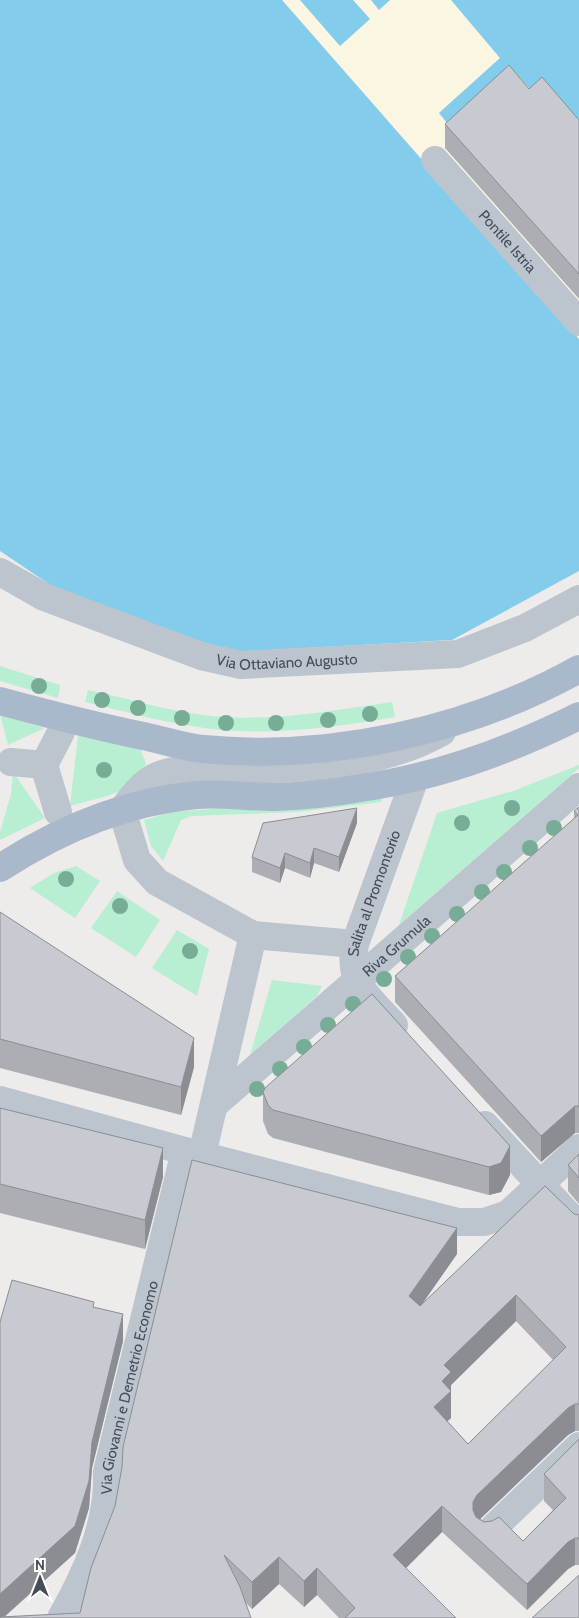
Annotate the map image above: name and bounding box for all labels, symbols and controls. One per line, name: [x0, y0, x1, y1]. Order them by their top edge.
street label: Pontile Istria: [475, 206, 541, 277]
street label: Via Ottaviano Augusto: [214, 650, 358, 674]
street label: Salita al Promontorio: [344, 828, 404, 957]
street label: Riva Grumula: [359, 911, 435, 981]
street label: Via Giovanni e Demetrio Economo: [97, 1279, 162, 1495]
north arrow: [15, 1553, 65, 1603]
text: N: [35, 1556, 45, 1574]

